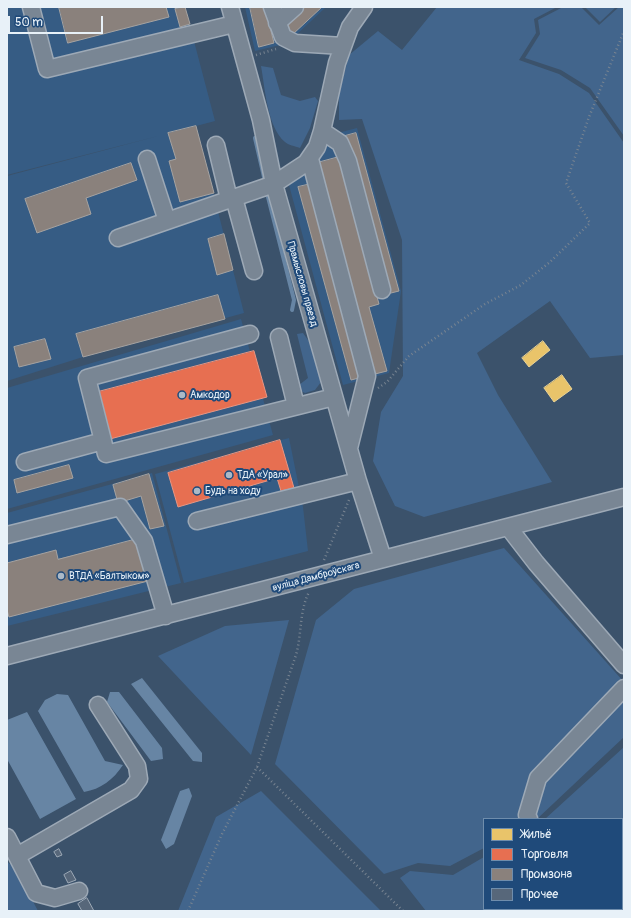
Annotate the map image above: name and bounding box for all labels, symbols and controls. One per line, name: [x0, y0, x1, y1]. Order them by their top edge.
scale bar: [10, 8, 105, 34]
text: 50 m: [15, 15, 43, 30]
street label: Прамысловы праезд: [284, 240, 320, 328]
place label: Амкодор: [190, 389, 230, 401]
marker: Амкодор: [177, 390, 187, 400]
place label: ТДА «Урал»: [237, 469, 288, 481]
marker: ТДА «Урал»: [224, 470, 234, 480]
place label: Будь на ходу: [205, 485, 260, 497]
marker: Будь на ходу: [192, 486, 202, 496]
street label: вуліца Дамброўскага: [271, 560, 361, 594]
place label: ВТДА «Балтыком»: [69, 570, 149, 582]
marker: ВТДА «Балтыком»: [56, 571, 66, 581]
legend: [483, 818, 623, 910]
text: Жильё: [521, 827, 552, 842]
text: Торговля: [521, 847, 568, 862]
text: Промзона: [521, 867, 572, 882]
text: Прочее: [521, 887, 558, 902]

